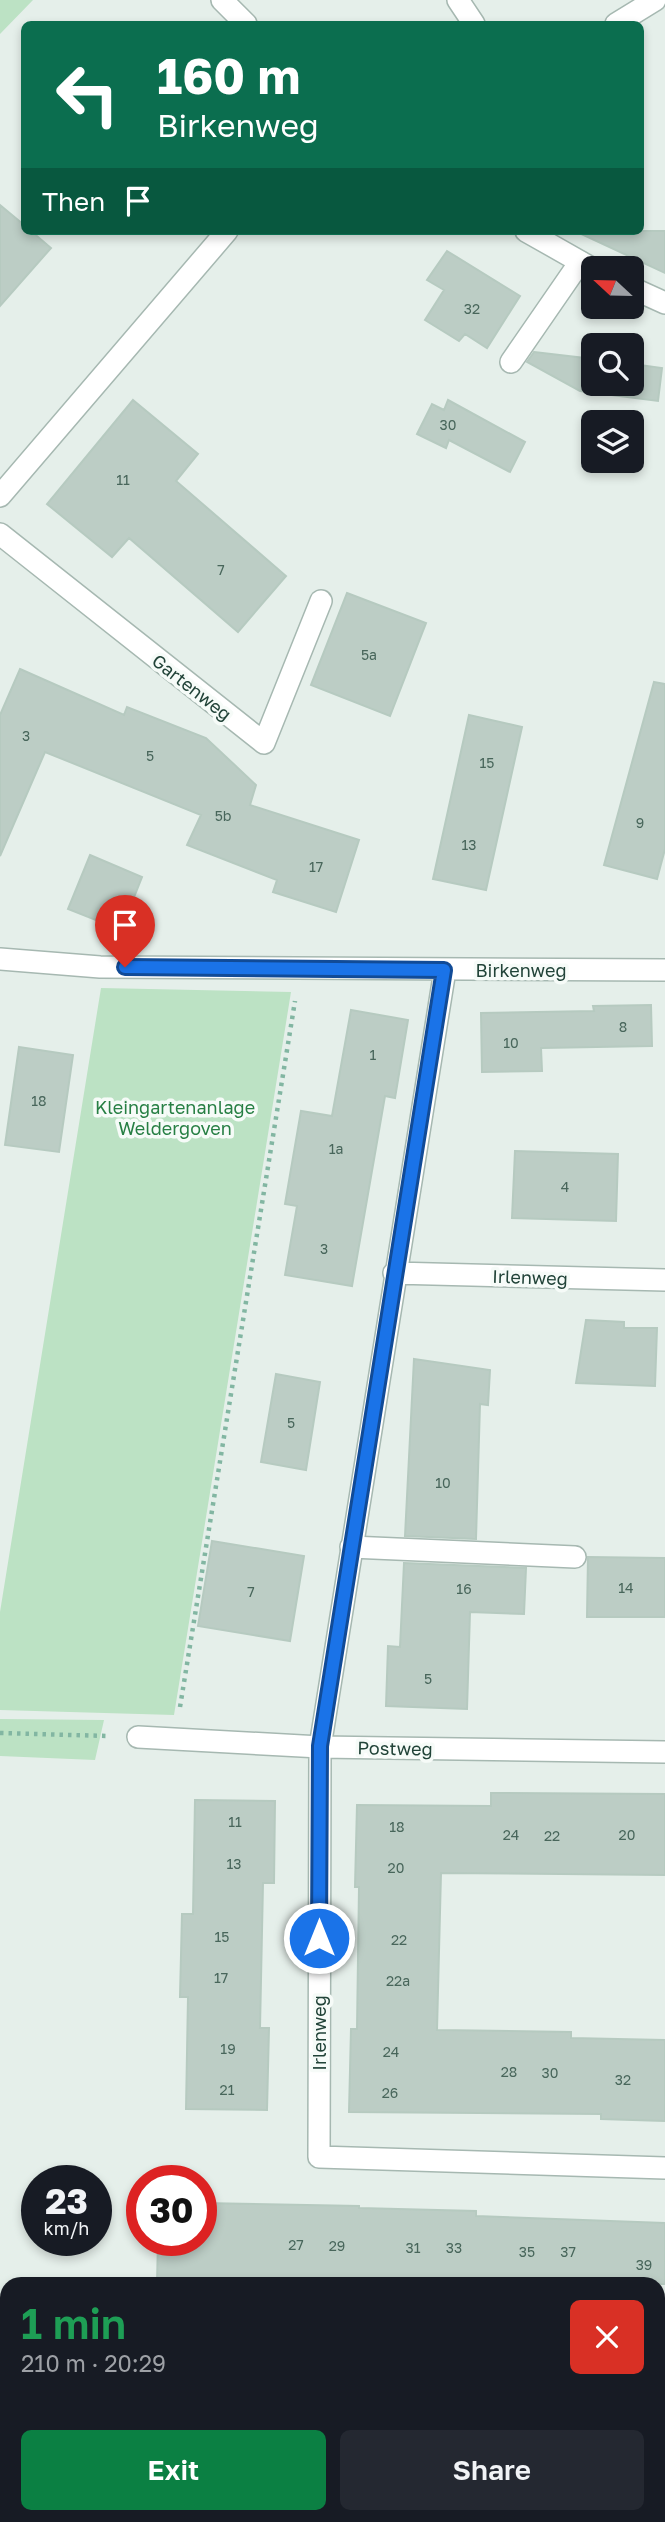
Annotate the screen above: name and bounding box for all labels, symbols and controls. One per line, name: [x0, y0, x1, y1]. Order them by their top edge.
text: 160 m: [157, 46, 300, 105]
icon: left: [42, 49, 133, 140]
text: Birkenweg: [157, 106, 319, 144]
icon: arrive: [119, 182, 157, 220]
text: Then: [42, 186, 105, 217]
north arrow: [581, 256, 644, 318]
map controls: [581, 256, 644, 473]
house number: 32: [464, 300, 480, 317]
button: search: [581, 333, 644, 396]
button: layers: [581, 410, 644, 473]
house number: 30: [440, 416, 456, 433]
house number: 11: [116, 471, 130, 488]
house number: 7: [217, 561, 225, 578]
house number: 5a: [361, 646, 377, 663]
street label: Gartenweg: [148, 649, 236, 725]
house number: 3: [22, 727, 30, 744]
house number: 5: [146, 747, 154, 764]
house number: 15: [480, 754, 494, 771]
house number: 5b: [215, 807, 231, 824]
house number: 9: [636, 814, 644, 831]
house number: 13: [462, 836, 476, 853]
house number: 17: [309, 858, 323, 875]
pin: [95, 895, 155, 967]
icon: arrive: [106, 906, 144, 944]
street label: Birkenweg: [476, 959, 566, 981]
house number: 8: [619, 1018, 627, 1035]
house number: 10: [503, 1034, 519, 1051]
house number: 1: [370, 1046, 377, 1063]
house number: 18: [31, 1092, 47, 1109]
park label: Kleingartenanlage Weldergoven: [95, 1096, 255, 1139]
house number: 1a: [329, 1140, 343, 1157]
house number: 4: [561, 1178, 569, 1195]
house number: 3: [320, 1240, 328, 1257]
street label: Irlenweg: [492, 1265, 568, 1289]
house number: 5: [287, 1414, 295, 1431]
house number: 10: [435, 1474, 451, 1491]
house number: 14: [618, 1579, 634, 1596]
house number: 16: [456, 1580, 472, 1597]
house number: 7: [247, 1583, 255, 1600]
house number: 5: [424, 1670, 432, 1687]
street label: Postweg: [357, 1736, 433, 1760]
house number: 11: [228, 1813, 242, 1830]
house number: 18: [389, 1818, 405, 1835]
house number: 24: [503, 1826, 519, 1843]
house number: 20: [619, 1826, 635, 1843]
house number: 22: [544, 1827, 560, 1844]
house number: 13: [227, 1855, 241, 1872]
house number: 20: [388, 1859, 404, 1876]
position arrow: [282, 1901, 356, 1975]
house number: 15: [215, 1928, 229, 1945]
house number: 22: [391, 1931, 407, 1948]
house number: 17: [214, 1969, 228, 1986]
house number: 22a: [386, 1972, 410, 1989]
street label: Irlenweg: [308, 1995, 330, 2071]
house number: 19: [220, 2040, 236, 2057]
house number: 24: [383, 2043, 399, 2060]
house number: 28: [501, 2063, 517, 2080]
house number: 30: [542, 2064, 558, 2081]
house number: 32: [615, 2071, 631, 2088]
house number: 21: [220, 2081, 235, 2098]
house number: 26: [382, 2084, 398, 2101]
speed limit sign: 30: [126, 2165, 217, 2256]
text: 23: [45, 2180, 88, 2222]
text: km/h: [44, 2217, 89, 2239]
house number: 27: [288, 2236, 304, 2253]
house number: 29: [329, 2237, 345, 2254]
house number: 31: [406, 2239, 421, 2256]
house number: 33: [446, 2239, 462, 2256]
house number: 35: [519, 2243, 535, 2260]
house number: 37: [560, 2243, 576, 2260]
house number: 39: [636, 2256, 652, 2273]
text: 1 min: [21, 2298, 126, 2348]
button: close: [570, 2300, 644, 2374]
text: 210 m · 20:29: [21, 2349, 166, 2377]
button: Exit: [21, 2430, 326, 2510]
button: Share: [340, 2430, 644, 2510]

